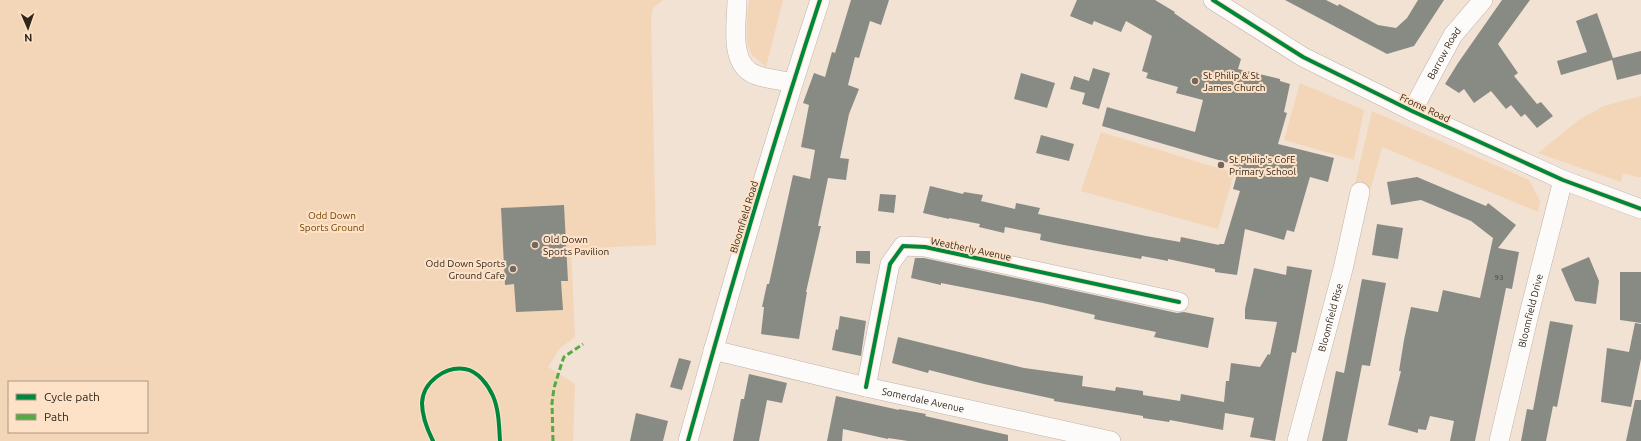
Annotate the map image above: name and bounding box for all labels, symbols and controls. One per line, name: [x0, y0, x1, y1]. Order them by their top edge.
north arrow: [8, 8, 48, 48]
street label: Barrow Road: [1425, 25, 1463, 81]
text: N: [24, 32, 33, 44]
place label: St Philip & St James Church: [1203, 70, 1266, 93]
marker: St Philip & St James Church: [1190, 76, 1200, 86]
street label: Frome Road: [1398, 92, 1452, 125]
place label: St Philip's CofE Primary School: [1229, 154, 1296, 177]
marker: St Philip's CofE Primary School: [1216, 160, 1226, 170]
street label: Bloomfield Road: [728, 179, 760, 254]
park label: Odd Down Sports Ground: [300, 210, 365, 233]
place label: Old Down Sports Pavilion: [543, 234, 609, 257]
street label: Weatherly Avenue: [930, 235, 1012, 263]
marker: Old Down Sports Pavilion: [530, 240, 540, 250]
place label: Odd Down Sports Ground Cafe: [426, 258, 505, 281]
marker: Odd Down Sports Ground Cafe: [508, 264, 518, 274]
house number: 93: [1494, 273, 1504, 282]
street label: Bloomfield Drive: [1516, 273, 1544, 349]
street label: Bloomfield Rise: [1316, 282, 1344, 353]
legend: [8, 381, 148, 433]
street label: Somerdale Avenue: [881, 385, 966, 414]
text: Cycle path: [44, 390, 100, 403]
text: Path: [44, 410, 69, 423]

